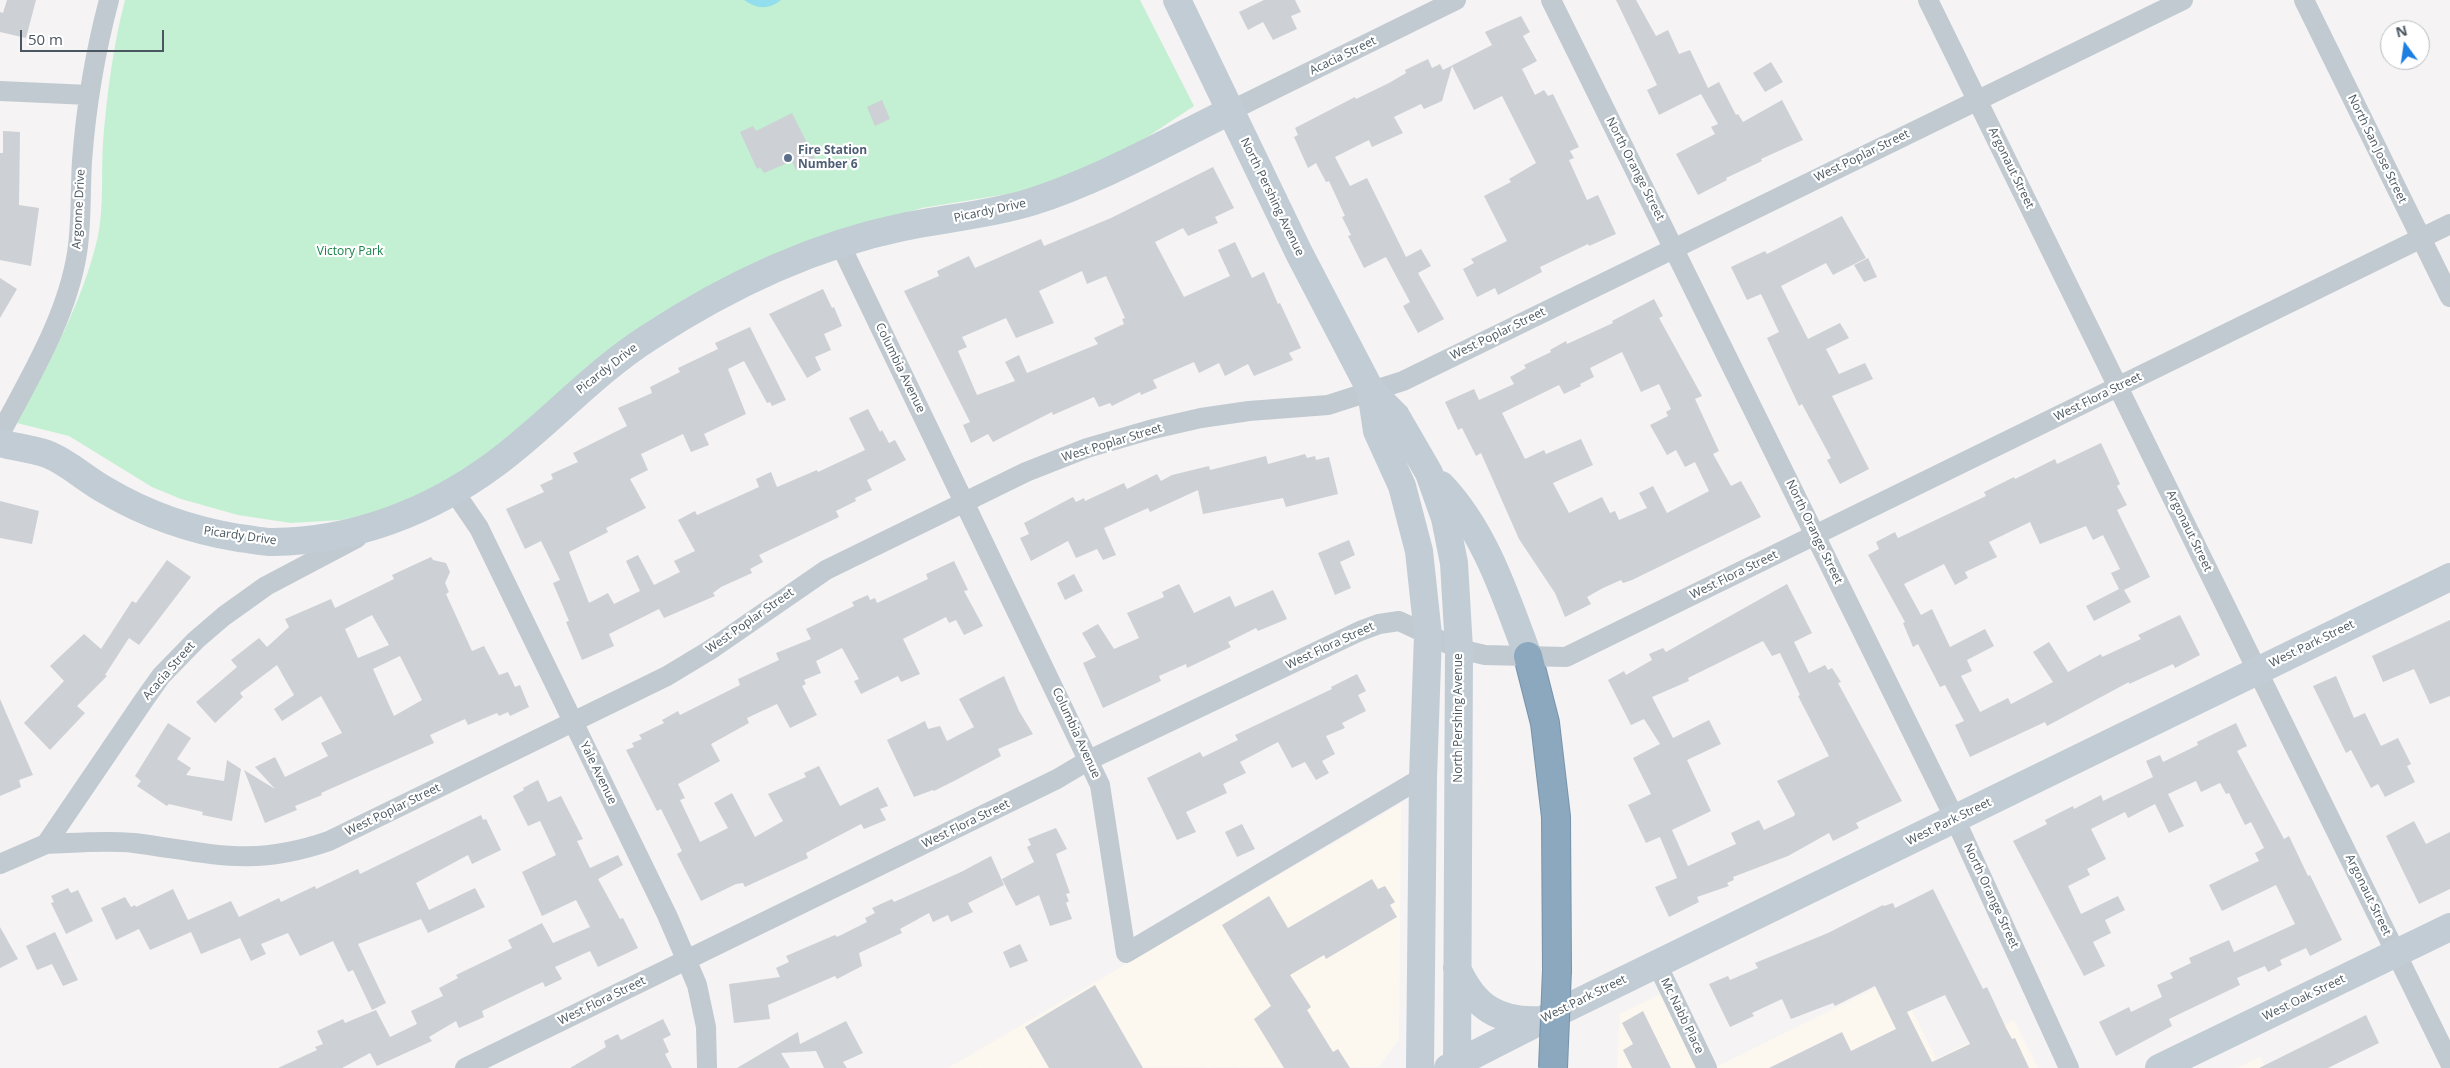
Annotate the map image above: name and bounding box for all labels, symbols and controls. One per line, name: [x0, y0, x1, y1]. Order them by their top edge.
scale bar: [22, 20, 166, 52]
north arrow: [2380, 20, 2430, 70]
text: N: [2394, 20, 2409, 42]
text: 50 m: [28, 29, 63, 49]
street label: Acacia Street: [1307, 34, 1379, 78]
street label: North San Jose Street: [2344, 92, 2410, 206]
street label: North Orange Street: [1603, 115, 1667, 223]
street label: Argonaut Street: [1985, 125, 2037, 211]
street label: West Poplar Street: [1812, 127, 1912, 185]
street label: North Pershing Avenue: [1237, 136, 1307, 258]
place label: Fire Station Number 6: [798, 144, 867, 172]
marker: Fire Station Number 6: [782, 152, 794, 164]
street label: Argonne Drive: [70, 169, 88, 249]
street label: Picardy Drive: [953, 196, 1027, 226]
park label: Victory Park: [317, 245, 383, 259]
street label: West Poplar Street: [1448, 305, 1548, 363]
street label: Columbia Avenue: [872, 321, 928, 415]
street label: Picardy Drive: [574, 341, 640, 397]
street label: West Flora Street: [2052, 370, 2144, 424]
street label: West Poplar Street: [1060, 421, 1164, 465]
street label: North Orange Street: [1783, 478, 1845, 586]
street label: Argonaut Street: [2163, 488, 2215, 574]
street label: Picardy Drive: [203, 524, 277, 548]
street label: West Flora Street: [1688, 548, 1780, 602]
street label: West Poplar Street: [703, 585, 797, 657]
street label: West Park Street: [2267, 617, 2357, 671]
street label: West Flora Street: [1284, 619, 1376, 673]
street label: Acacia Street: [140, 639, 198, 703]
street label: North Pershing Avenue: [1452, 653, 1466, 783]
street label: Columbia Avenue: [1049, 685, 1103, 781]
street label: Yale Avenue: [577, 739, 619, 807]
street label: West Poplar Street: [343, 781, 443, 839]
street label: West Park Street: [1904, 795, 1994, 849]
street label: West Flora Street: [920, 797, 1012, 851]
street label: North Orange Street: [1960, 841, 2022, 951]
street label: Argonaut Street: [2342, 852, 2394, 938]
street label: West Park Street: [1539, 972, 1629, 1026]
street label: West Oak Street: [2260, 972, 2348, 1024]
street label: West Flora Street: [556, 974, 648, 1028]
street label: Mc Nabb Place: [1657, 976, 1707, 1056]

